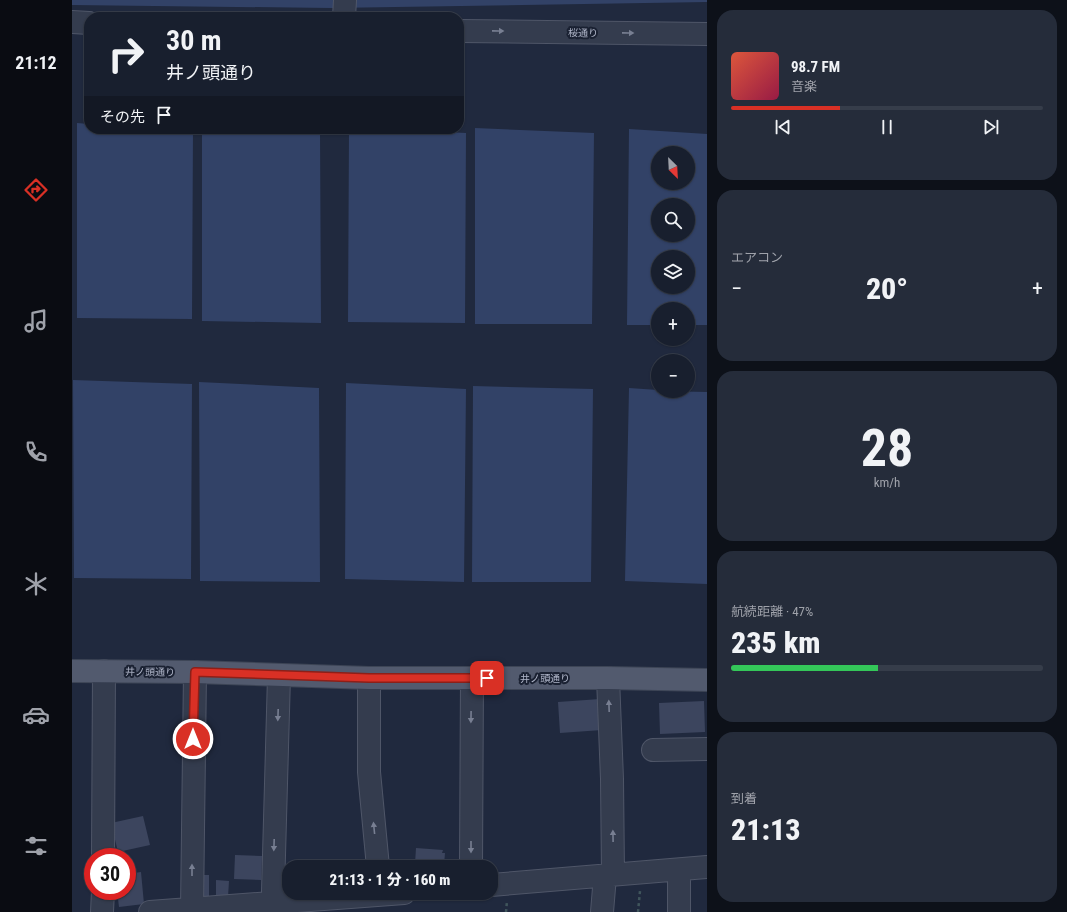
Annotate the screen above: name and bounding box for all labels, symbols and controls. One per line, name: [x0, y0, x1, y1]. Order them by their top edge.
text: 30 m: [166, 24, 222, 57]
street label: 桜通り: [568, 27, 598, 39]
icon: right: [100, 28, 152, 80]
one-way arrow: [492, 28, 504, 35]
one-way arrow: [622, 30, 635, 36]
text: 21:12: [15, 52, 57, 73]
text: 98.7 FM: [791, 58, 840, 76]
text: 井ノ頭通り: [166, 62, 256, 83]
text: 音楽: [791, 79, 817, 94]
icon: arrive: [153, 104, 175, 126]
text: その先: [100, 108, 145, 126]
icon: previous: [772, 116, 794, 138]
icon: pause: [876, 116, 898, 138]
icon: next: [980, 116, 1002, 138]
north arrow: [651, 146, 695, 190]
map controls: [651, 146, 695, 398]
icon: directions: [22, 176, 50, 204]
button: search: [651, 198, 695, 242]
button: layers: [651, 250, 695, 294]
text: エアコン: [731, 250, 783, 265]
text: 20°: [866, 271, 908, 306]
text: −: [731, 276, 742, 301]
text: +: [1032, 276, 1043, 301]
button: +: [651, 302, 695, 346]
icon: music: [22, 307, 50, 335]
button: −: [651, 354, 695, 398]
text: 28: [861, 418, 913, 479]
icon: phone: [22, 438, 50, 466]
text: km/h: [874, 475, 900, 490]
icon: climate: [22, 570, 50, 598]
text: 航続距離 · 47%: [731, 604, 813, 619]
text: 235 km: [731, 625, 820, 660]
pin: [470, 661, 504, 695]
street label: 井ノ頭通り: [125, 666, 175, 678]
icon: arrive: [476, 667, 498, 689]
street label: 井ノ頭通り: [520, 673, 570, 684]
one-way arrow: [606, 699, 612, 712]
icon: car: [22, 701, 50, 729]
one-way arrow: [275, 709, 281, 722]
one-way arrow: [468, 711, 474, 724]
position arrow: [172, 718, 214, 760]
text: 到着: [731, 791, 757, 806]
text: 21:13: [731, 812, 800, 847]
one-way arrow: [371, 822, 378, 834]
one-way arrow: [610, 829, 616, 842]
icon: filters: [22, 832, 50, 860]
one-way arrow: [271, 839, 277, 852]
one-way arrow: [468, 841, 474, 854]
speed limit sign: 30: [84, 848, 136, 900]
one-way arrow: [189, 863, 195, 876]
text: 21:13 · 1 分 · 160 m: [330, 871, 450, 889]

